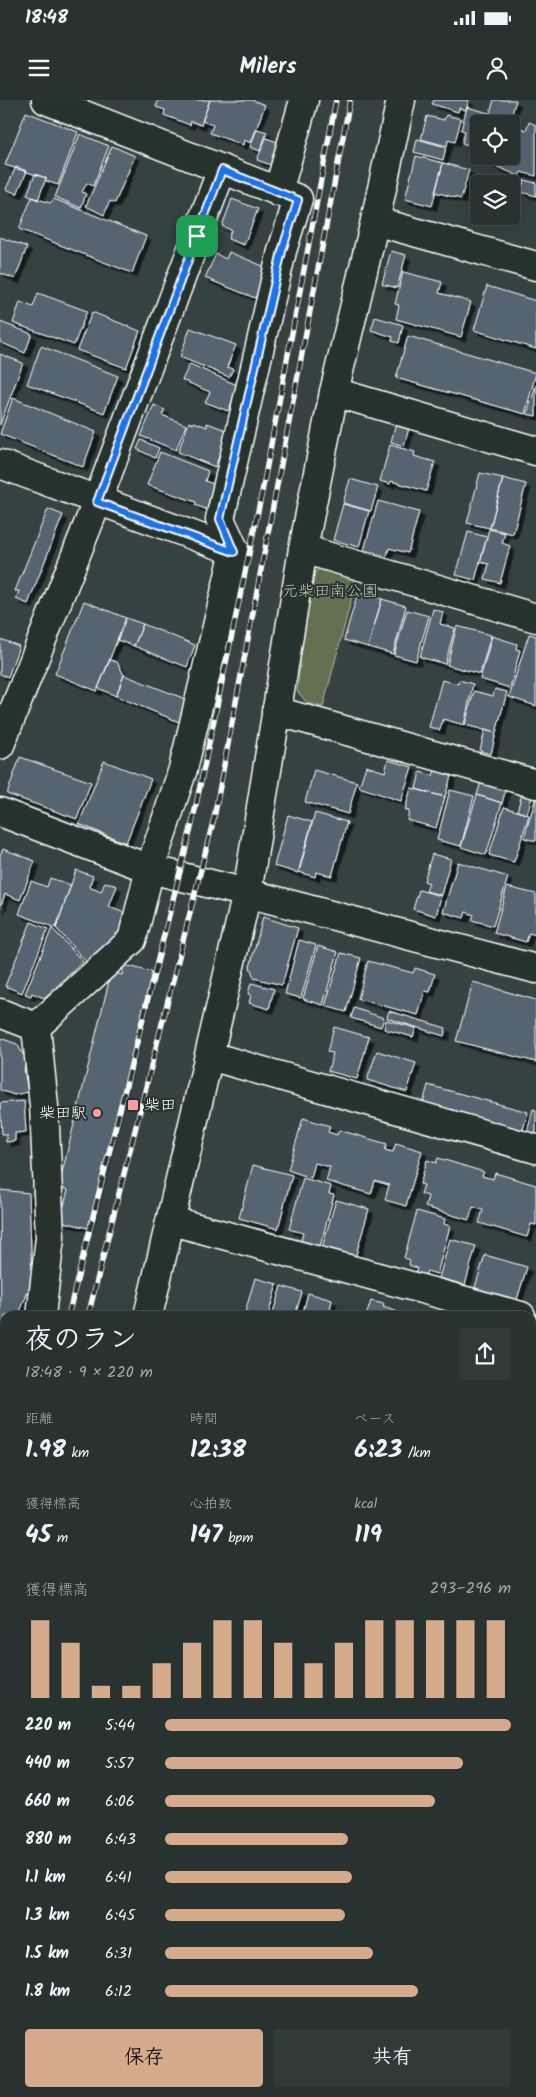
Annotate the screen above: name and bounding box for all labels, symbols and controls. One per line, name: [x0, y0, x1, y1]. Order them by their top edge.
text: 18:48: [25, 3, 68, 33]
text: Milers: [239, 50, 297, 85]
icon: menu: [25, 54, 53, 82]
icon: person: [483, 54, 511, 82]
map controls: [470, 115, 520, 225]
button: locate: [470, 115, 520, 165]
button: layers: [470, 175, 520, 225]
pin: [176, 215, 218, 257]
icon: arrive: [183, 222, 211, 250]
park label: 元柴田南公園: [282, 579, 378, 604]
place label: 柴田: [144, 1093, 176, 1118]
marker: 柴田: [126, 1098, 140, 1112]
place label: 柴田駅: [39, 1101, 87, 1126]
marker: 柴田駅: [91, 1107, 103, 1119]
text: 夜のラン: [25, 1318, 137, 1363]
button: share: [459, 1328, 511, 1380]
text: 18:48 · 9 × 220 m: [25, 1360, 153, 1385]
text: 距離: [25, 1408, 53, 1430]
text: 時間: [190, 1408, 218, 1430]
text: ペース: [354, 1408, 396, 1430]
text: 1.98: [25, 1430, 66, 1470]
text: 12:38: [190, 1430, 246, 1470]
text: 6:23: [354, 1430, 402, 1470]
text: km: [66, 1442, 89, 1464]
text: /km: [402, 1442, 431, 1464]
text: 獲得標高: [25, 1493, 81, 1515]
text: 心拍数: [190, 1493, 232, 1515]
text: kcal: [354, 1493, 377, 1515]
text: 45: [25, 1515, 51, 1555]
text: 147: [190, 1515, 223, 1555]
text: 119: [354, 1515, 382, 1555]
text: m: [51, 1527, 68, 1549]
text: bpm: [223, 1527, 253, 1549]
text: 293–296 m: [430, 1576, 511, 1601]
text: 獲得標高: [25, 1578, 89, 1603]
text: 220 m: [25, 1713, 71, 1738]
text: 5:44: [105, 1713, 135, 1738]
text: 440 m: [25, 1751, 70, 1776]
text: 5:57: [105, 1751, 134, 1776]
text: 660 m: [25, 1789, 70, 1814]
text: 6:06: [105, 1789, 135, 1814]
text: 880 m: [25, 1827, 71, 1852]
text: 6:43: [105, 1827, 136, 1852]
text: 1.1 km: [25, 1865, 66, 1890]
text: 6:41: [105, 1865, 132, 1890]
text: 1.3 km: [25, 1903, 70, 1928]
text: 6:45: [105, 1903, 135, 1928]
text: 1.5 km: [25, 1941, 69, 1966]
text: 6:31: [105, 1941, 132, 1966]
text: 1.8 km: [25, 1979, 70, 2004]
text: 6:12: [105, 1979, 132, 2004]
button: 保存: [25, 2029, 263, 2087]
button: 共有: [273, 2029, 511, 2087]

